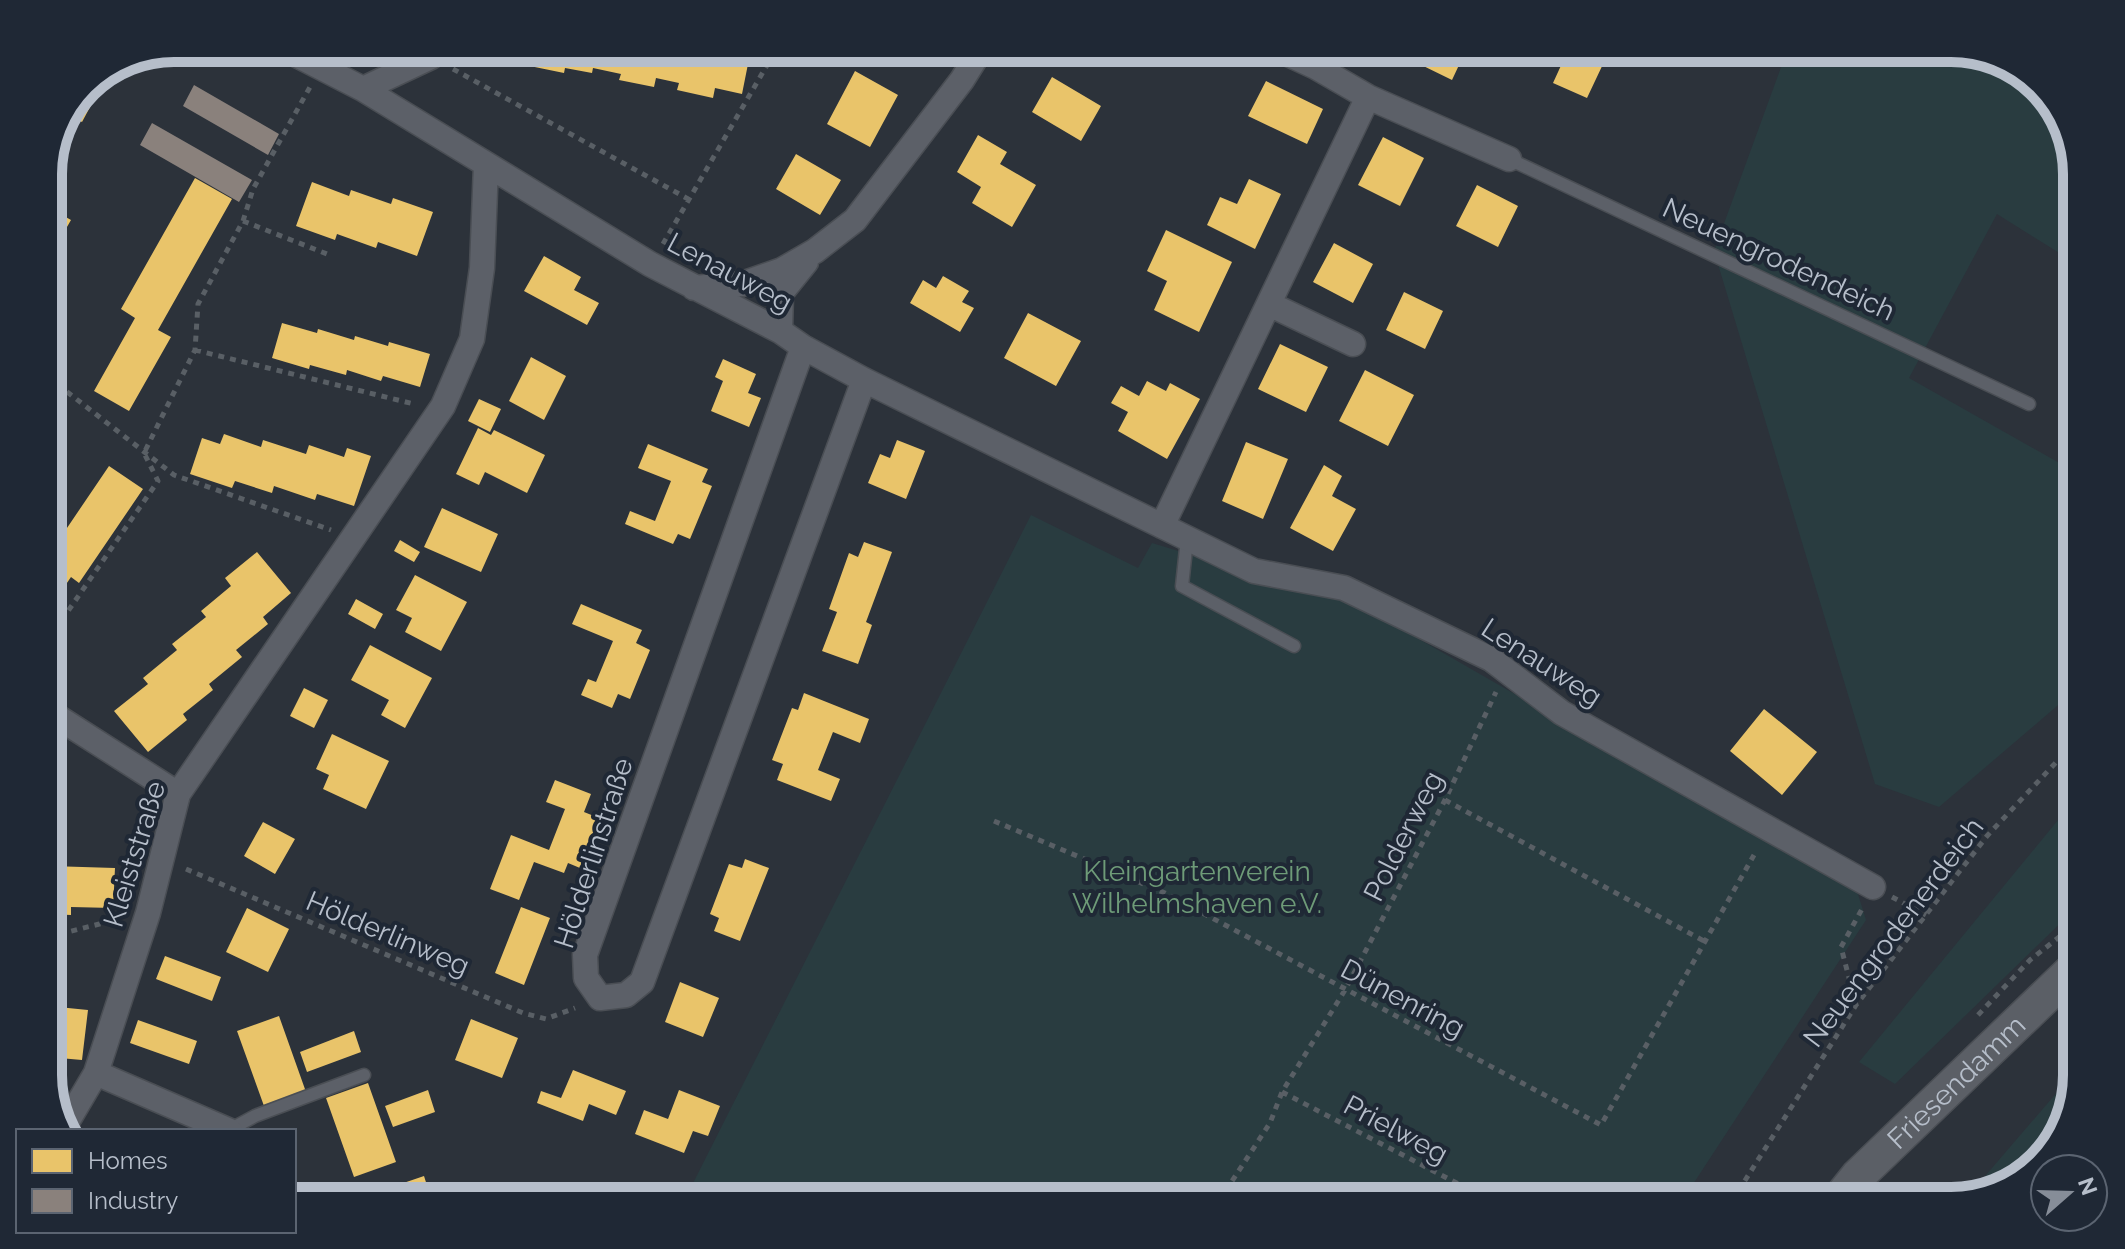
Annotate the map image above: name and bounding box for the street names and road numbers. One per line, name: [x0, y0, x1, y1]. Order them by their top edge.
street label: Neuengrodendeich: [1657, 191, 1900, 328]
street label: Lenauweg: [662, 226, 798, 319]
street label: Lenauweg: [1475, 611, 1608, 713]
street label: Hölderlinstraße: [547, 754, 640, 953]
street label: Polderweg: [1357, 766, 1450, 907]
street label: Kleiststraße: [97, 777, 172, 931]
street label: Neuengrodenerdeich: [1796, 811, 1990, 1053]
street label: Hölderlinweg: [301, 884, 474, 983]
street label: Dünenring: [1335, 952, 1470, 1045]
street label: Friesendamm: [1881, 1009, 2032, 1156]
street label: Prielweg: [1338, 1088, 1453, 1171]

